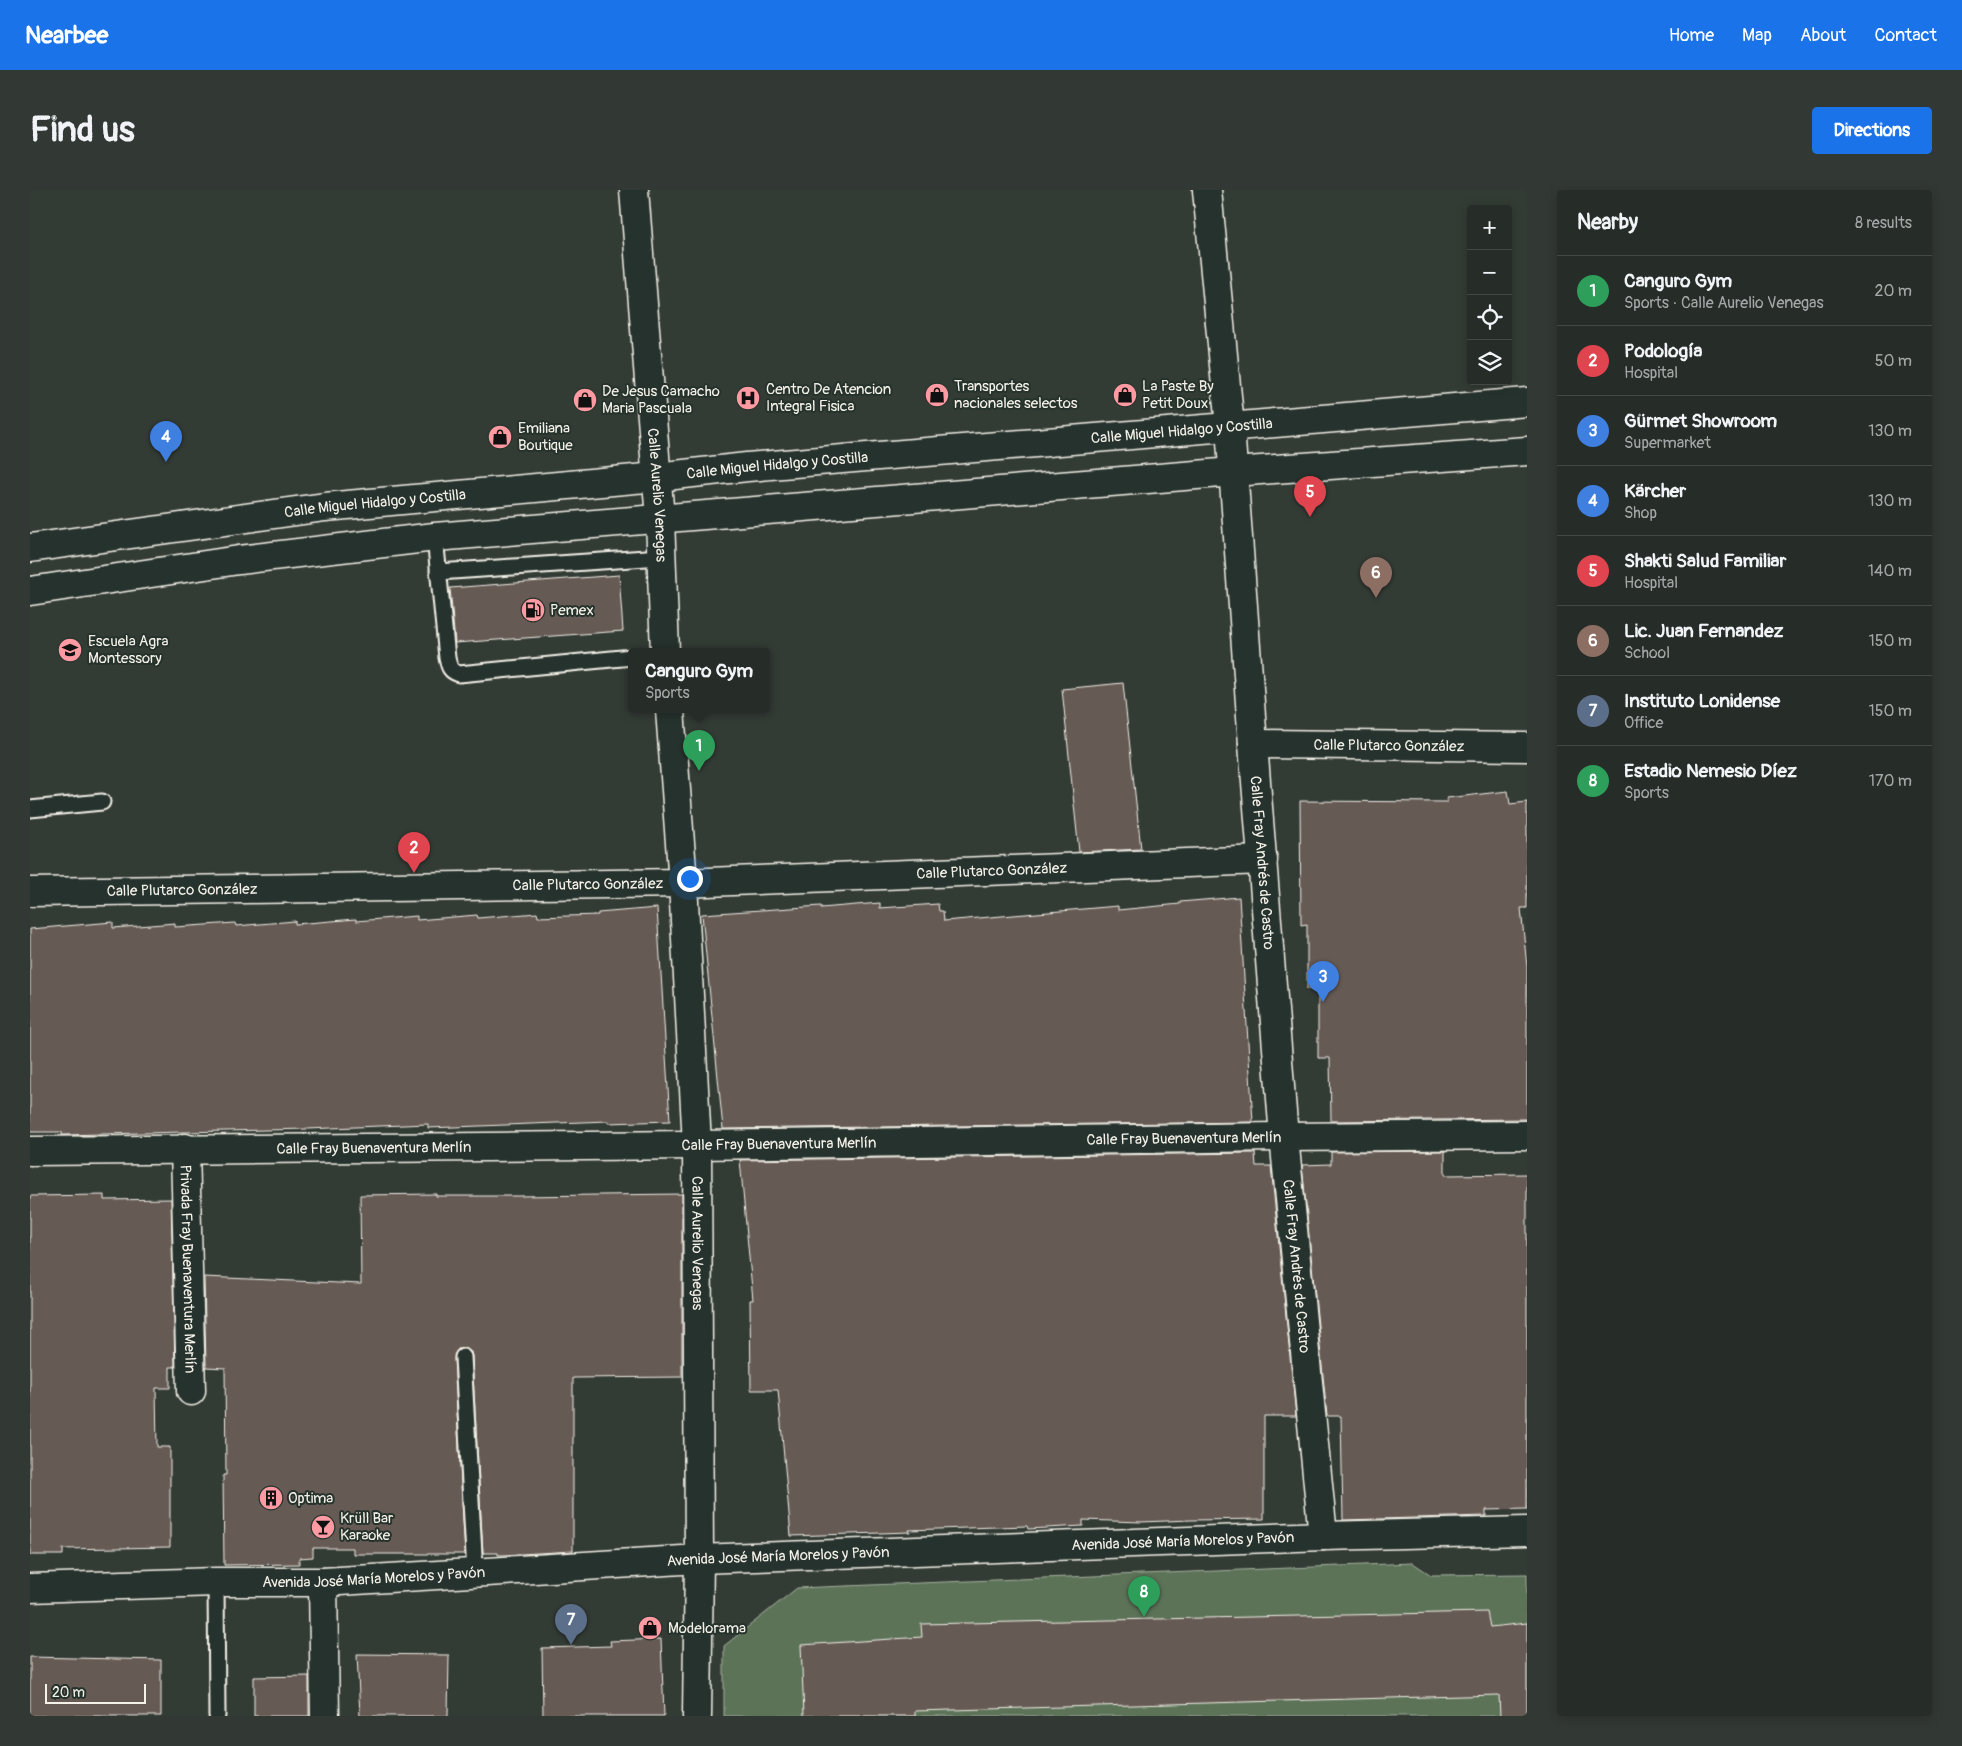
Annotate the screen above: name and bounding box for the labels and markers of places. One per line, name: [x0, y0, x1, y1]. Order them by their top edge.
place label: Transportes nacionales selectos: [954, 377, 1078, 413]
place label: La Paste By Petit Doux: [1142, 377, 1214, 413]
place label: Centro De Atencion Integral Fisica: [766, 380, 891, 416]
place label: De Jesus Camacho Maria Pascuala: [602, 382, 720, 418]
shop icon: Transportes nacionales selectos: [924, 382, 950, 408]
shop icon: La Paste By Petit Doux: [1112, 382, 1138, 408]
hospital icon: Centro De Atencion Integral Fisica: [735, 385, 761, 411]
shop icon: De Jesus Camacho Maria Pascuala: [572, 387, 598, 413]
place label: Emiliana Boutique: [518, 419, 573, 455]
pin: 4: [150, 421, 182, 462]
shop icon: Emiliana Boutique: [487, 424, 513, 450]
pin: 5: [1294, 476, 1326, 517]
pin: 6: [1360, 557, 1392, 598]
fuel station icon: Pemex: [520, 597, 546, 623]
place label: Pemex: [550, 601, 594, 620]
place label: Escuela Agra Montessory: [88, 632, 169, 668]
school or university icon: Escuela Agra Montessory: [57, 637, 83, 663]
pin: 1: [683, 730, 715, 771]
pin: 2: [398, 832, 430, 873]
pin: 3: [1307, 961, 1339, 1002]
building icon: Optima: [258, 1485, 284, 1511]
place label: Optima: [288, 1489, 333, 1508]
place label: Krüll Bar Karaoke: [340, 1509, 394, 1545]
bar icon: Krüll Bar Karaoke: [310, 1514, 336, 1540]
pin: 8: [1128, 1576, 1160, 1617]
pin: 7: [555, 1604, 587, 1645]
shop icon: Modelorama: [637, 1615, 663, 1641]
place label: Modelorama: [668, 1619, 746, 1638]

